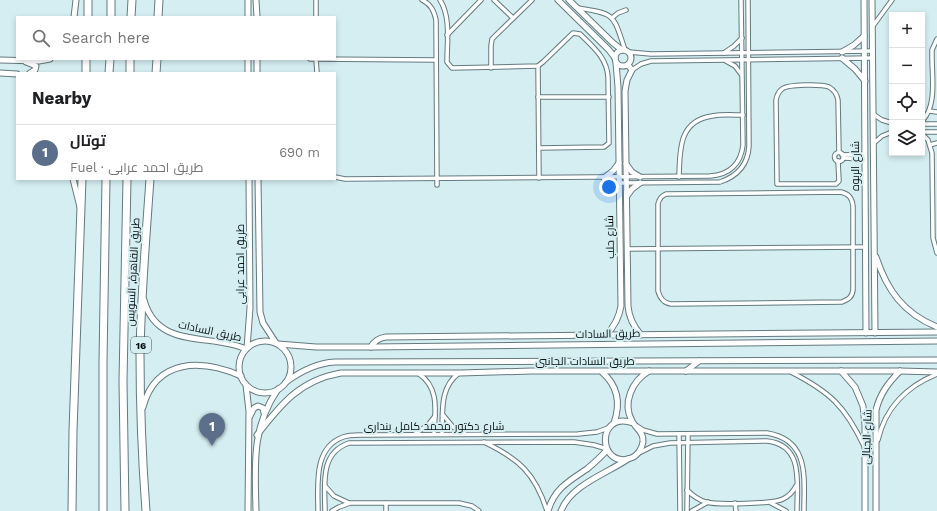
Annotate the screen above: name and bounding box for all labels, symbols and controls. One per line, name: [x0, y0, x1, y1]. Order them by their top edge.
map controls: [889, 12, 925, 156]
button: +: [889, 12, 925, 48]
search box: [16, 16, 336, 60]
icon: search: [30, 27, 52, 49]
text: Search here: [62, 29, 150, 47]
button: −: [889, 48, 925, 84]
button: locate: [889, 84, 925, 120]
text: Nearby: [32, 88, 91, 108]
button: layers: [889, 120, 925, 156]
text: توتال: [70, 132, 106, 150]
street label: شارع الربوه: [849, 141, 863, 191]
text: 1: [42, 145, 48, 160]
text: 690 m: [279, 145, 320, 160]
text: Fuel · طريق احمد عرابى: [70, 160, 203, 175]
your location: [599, 177, 619, 197]
street label: شارع حلب: [603, 215, 618, 259]
street label: طريق القاهرة, السويس: [124, 217, 142, 327]
street label: طريق احمد عرابى: [234, 224, 247, 304]
street label: طريق السادات: [177, 318, 243, 344]
street label: طريق السادات: [576, 327, 640, 341]
road number: 16: [131, 337, 151, 353]
street label: طريق السادات الجانبى: [535, 355, 635, 368]
street label: شارع الجبالى: [860, 409, 875, 465]
pin: 1: [199, 413, 225, 446]
street label: شارع دكتور محمد كامل بندارى: [364, 420, 504, 434]

